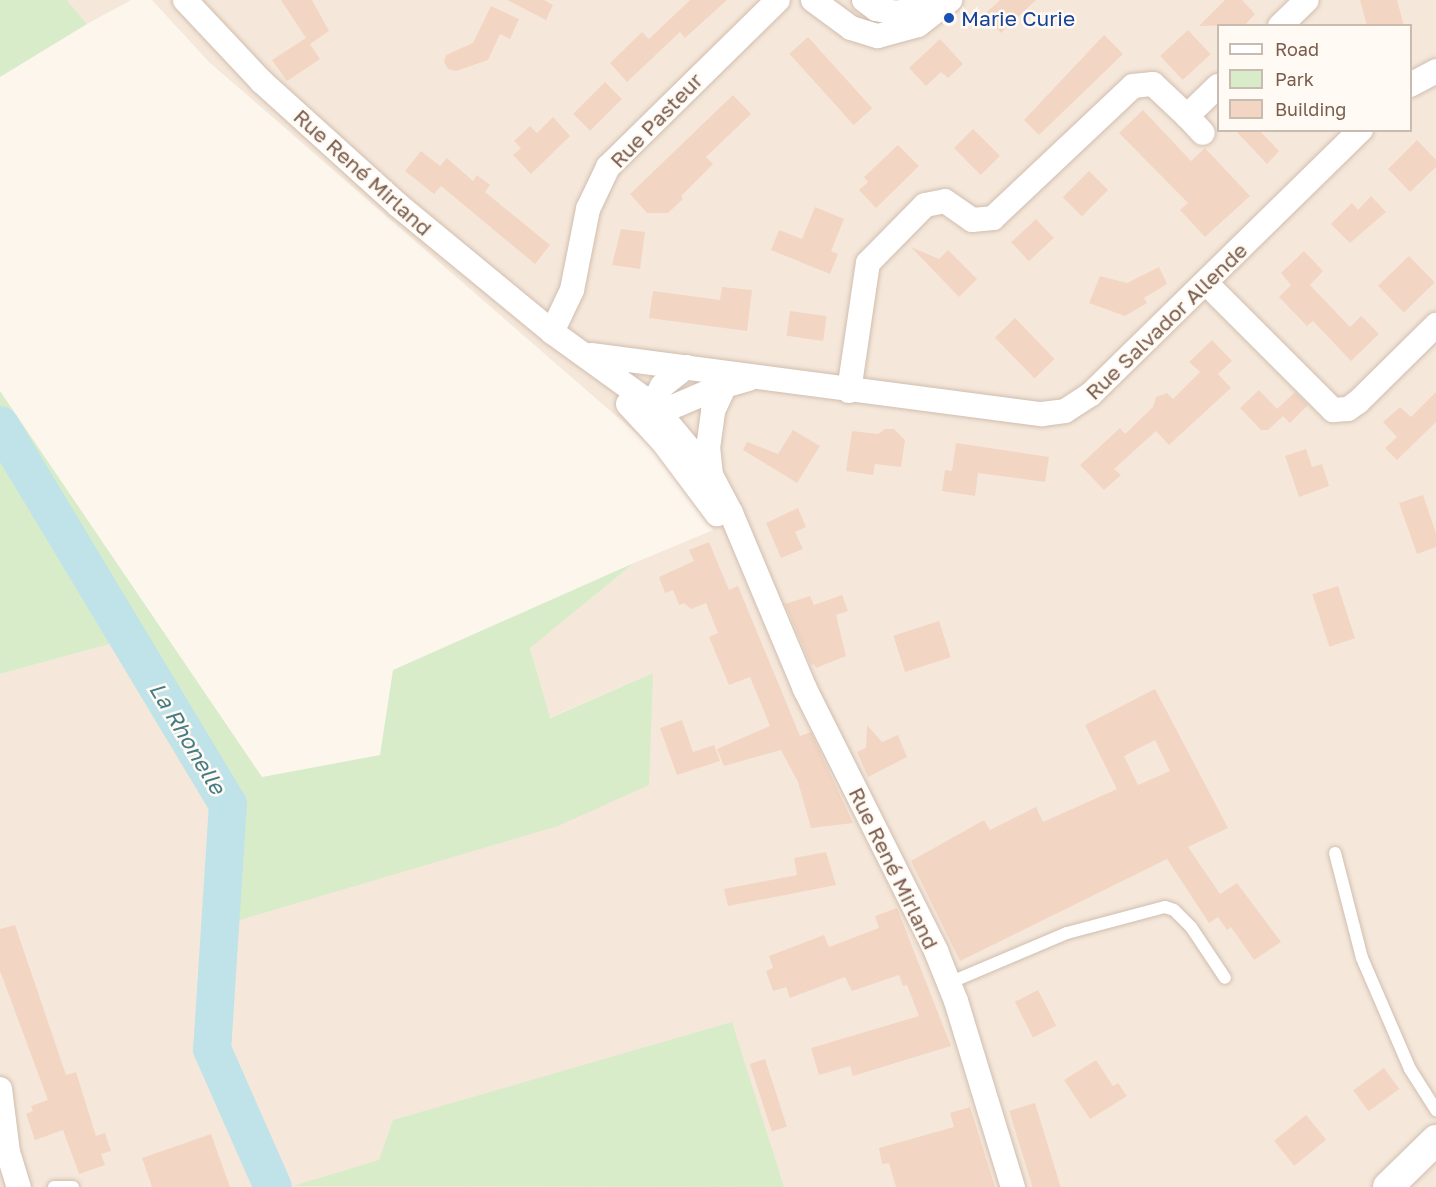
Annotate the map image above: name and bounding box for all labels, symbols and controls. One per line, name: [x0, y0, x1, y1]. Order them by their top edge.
place label: Marie Curie: [961, 5, 1075, 31]
marker: Marie Curie: [942, 11, 956, 25]
legend: [1217, 24, 1412, 132]
text: Road: [1275, 38, 1319, 60]
street label: Rue Pasteur: [605, 67, 707, 173]
text: Park: [1275, 68, 1314, 90]
text: Building: [1275, 98, 1346, 120]
street label: Rue René Mirland: [289, 103, 437, 241]
street label: Rue Salvador Allende: [1080, 237, 1252, 405]
water label: La Rhonelle: [144, 678, 232, 798]
street label: Rue René Mirland: [844, 783, 944, 953]

